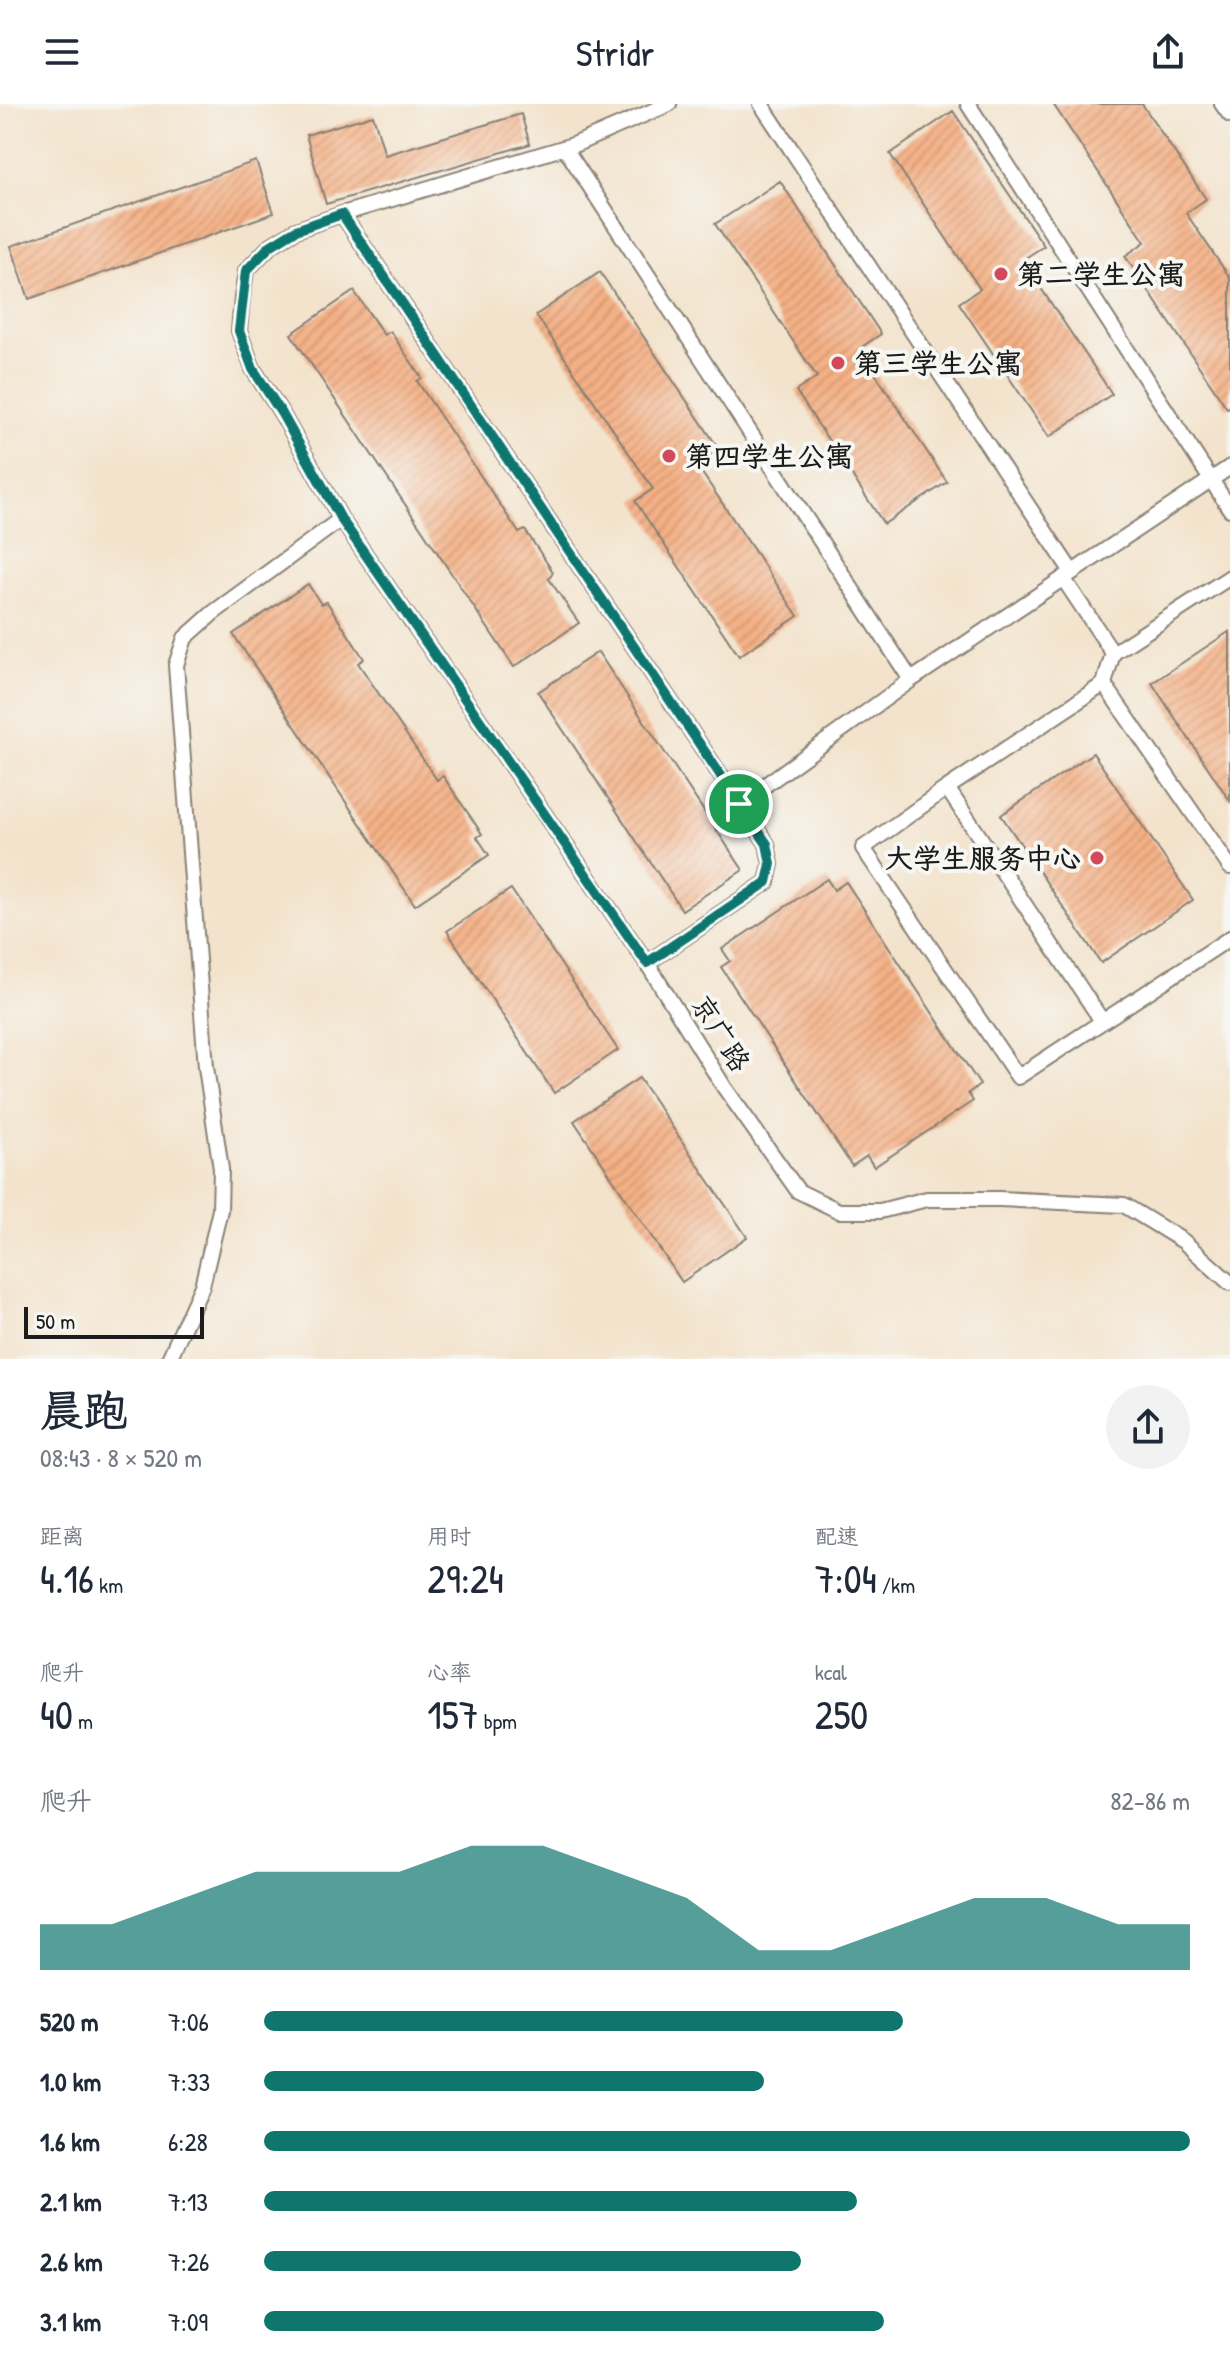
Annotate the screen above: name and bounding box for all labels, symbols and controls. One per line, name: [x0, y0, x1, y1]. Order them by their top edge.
text: Stridr: [576, 28, 654, 77]
icon: menu: [40, 30, 84, 74]
icon: share: [1146, 30, 1190, 74]
place label: 第二学生公寓: [1017, 255, 1185, 293]
marker: 第二学生公寓: [992, 265, 1010, 283]
place label: 第三学生公寓: [854, 344, 1022, 382]
marker: 第三学生公寓: [829, 354, 847, 372]
place label: 第四学生公寓: [685, 437, 853, 475]
marker: 第四学生公寓: [660, 447, 678, 465]
pin: [705, 770, 773, 838]
icon: arrive: [717, 782, 761, 826]
place label: 大学生服务中心: [885, 839, 1081, 877]
marker: 大学生服务中心: [1088, 849, 1106, 867]
street label: 京广路: [683, 987, 759, 1079]
scale bar: [24, 1303, 204, 1339]
text: 50 m: [36, 1306, 75, 1336]
text: 晨跑: [40, 1380, 128, 1440]
button: share: [1106, 1385, 1190, 1469]
text: 08:43 · 8 × 520 m: [40, 1440, 202, 1475]
text: 距离: [40, 1521, 84, 1551]
text: 用时: [427, 1521, 471, 1551]
text: 配速: [815, 1521, 859, 1551]
text: 4.16: [40, 1551, 94, 1605]
text: 29:24: [427, 1551, 504, 1605]
text: 7:04: [815, 1551, 877, 1605]
text: km: [94, 1570, 123, 1600]
text: /km: [877, 1570, 915, 1600]
text: 爬升: [40, 1657, 84, 1687]
text: 心率: [427, 1657, 471, 1687]
text: kcal: [815, 1657, 847, 1687]
text: 40: [40, 1687, 73, 1741]
text: 157: [427, 1687, 479, 1741]
text: 250: [815, 1687, 868, 1741]
text: m: [73, 1706, 93, 1736]
text: bpm: [479, 1706, 517, 1736]
text: 爬升: [40, 1783, 92, 1818]
text: 82–86 m: [1110, 1783, 1190, 1818]
text: 520 m: [40, 2004, 98, 2039]
text: 7:06: [168, 2004, 209, 2039]
text: 1.0 km: [40, 2064, 101, 2099]
text: 7:33: [168, 2064, 210, 2099]
text: 1.6 km: [40, 2124, 100, 2159]
text: 6:28: [168, 2124, 208, 2159]
text: 2.1 km: [40, 2184, 102, 2219]
text: 7:13: [168, 2184, 208, 2219]
text: 2.6 km: [40, 2244, 103, 2279]
text: 7:26: [168, 2244, 209, 2279]
text: 3.1 km: [40, 2304, 101, 2339]
text: 7:09: [168, 2304, 208, 2339]

